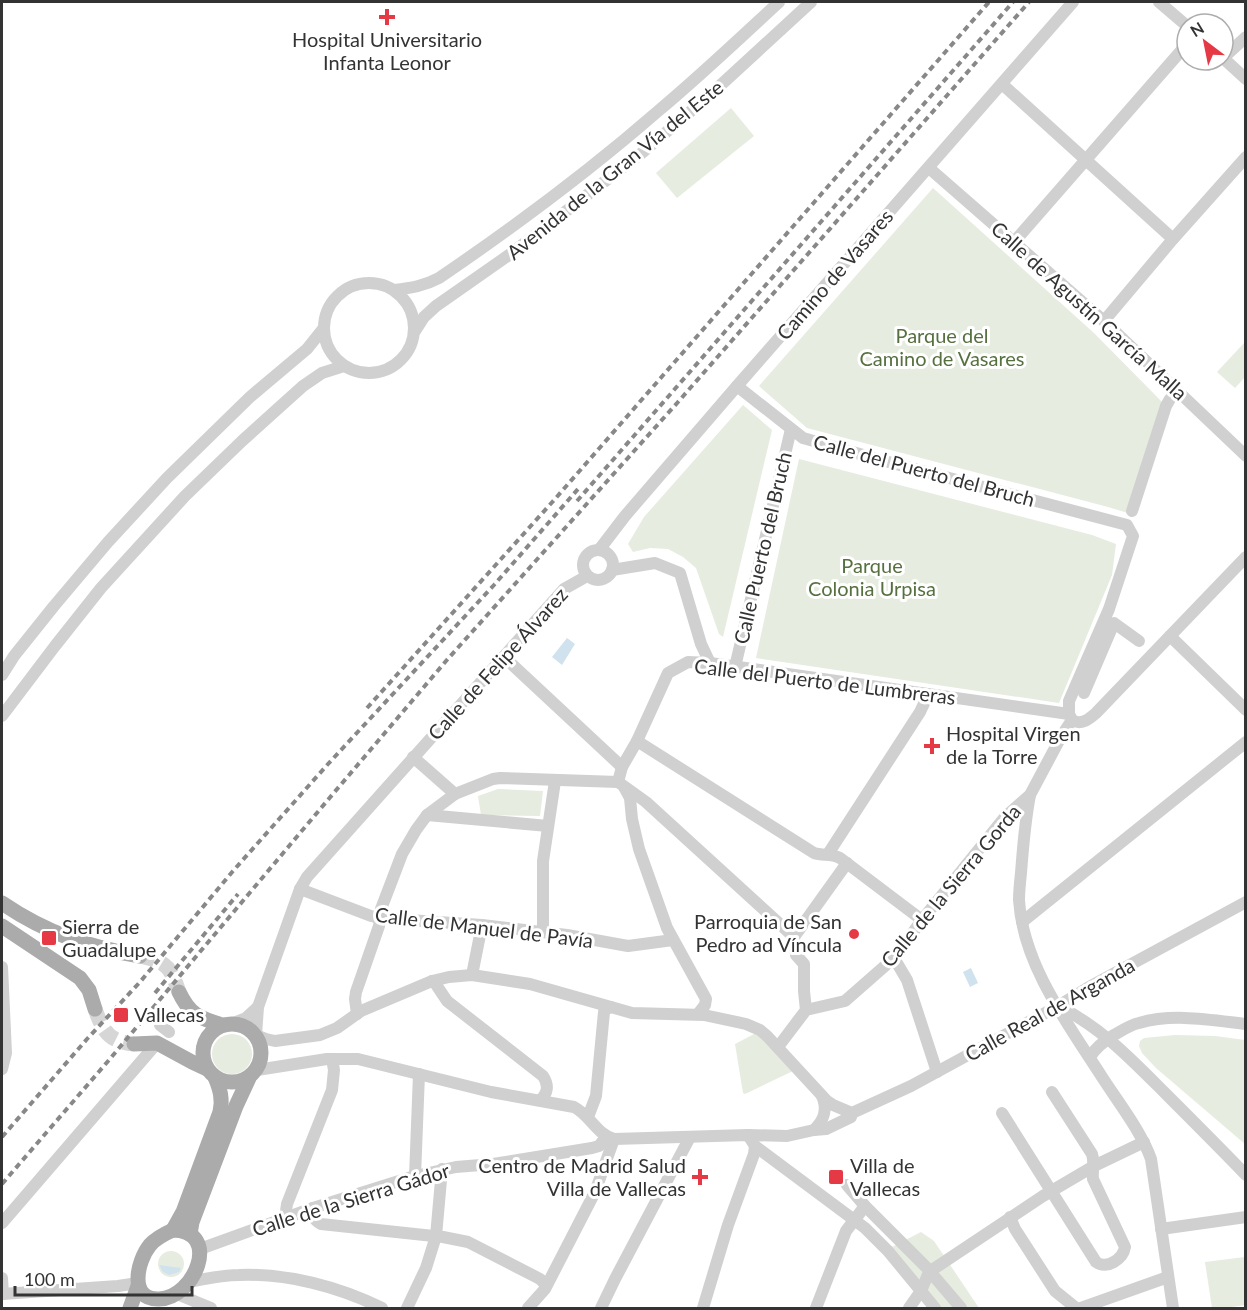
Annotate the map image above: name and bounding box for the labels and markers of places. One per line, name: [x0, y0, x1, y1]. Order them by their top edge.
marker: Hospital Universitario Infanta Leonor: [378, 8, 396, 26]
place label: Hospital Universitario Infanta Leonor: [292, 27, 482, 74]
place label: Hospital Virgen de la Torre: [946, 721, 1081, 768]
marker: Hospital Virgen de la Torre: [923, 737, 941, 755]
place label: Parroquia de San Pedro ad Víncula: [694, 909, 842, 956]
place label: Sierra de Guadalupe: [62, 914, 156, 961]
marker: Parroquia de San Pedro ad Víncula: [847, 927, 861, 941]
marker: Sierra de Guadalupe: [40, 929, 58, 947]
place label: Vallecas: [134, 1002, 204, 1026]
marker: Vallecas: [112, 1006, 130, 1024]
place label: Centro de Madrid Salud Villa de Vallecas: [478, 1153, 686, 1200]
place label: Villa de Vallecas: [850, 1153, 920, 1200]
marker: Centro de Madrid Salud Villa de Vallecas: [691, 1168, 709, 1186]
marker: Villa de Vallecas: [827, 1168, 845, 1186]

